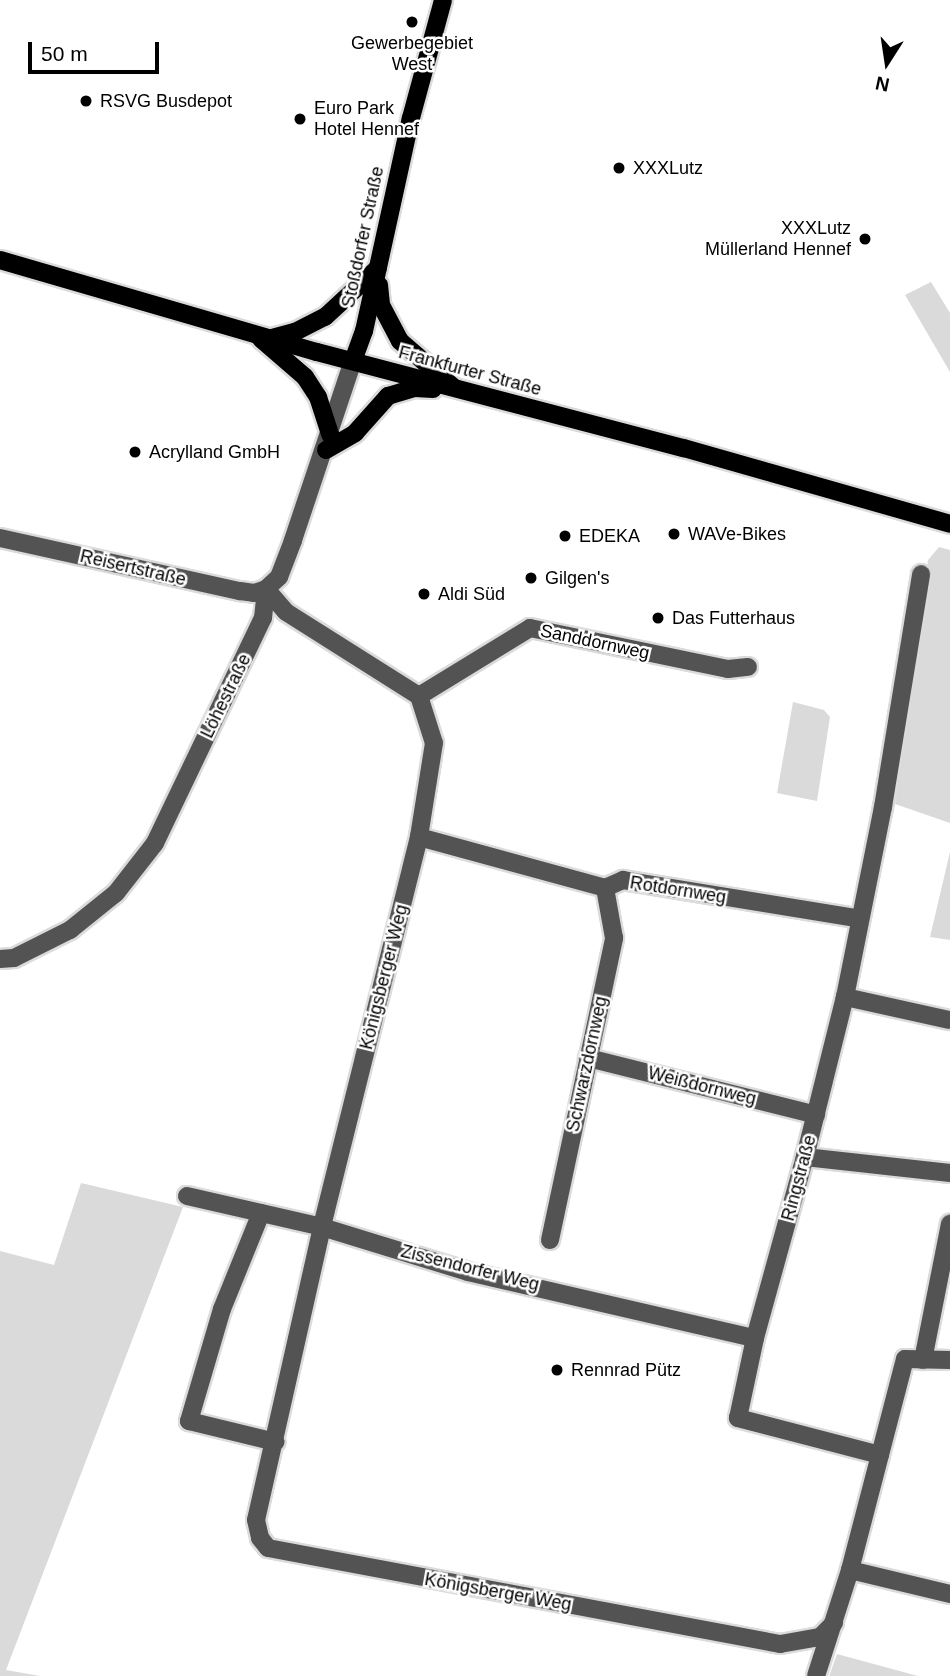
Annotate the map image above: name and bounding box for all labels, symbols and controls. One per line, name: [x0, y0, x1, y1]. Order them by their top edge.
marker: Gewerbegebiet West: [404, 14, 420, 30]
scale bar: [32, 28, 163, 72]
north arrow: [852, 28, 922, 98]
place label: Gewerbegebiet West: [351, 33, 473, 76]
text: 50 m: [41, 42, 88, 65]
text: N: [874, 72, 891, 96]
place label: RSVG Busdepot: [100, 90, 232, 112]
marker: RSVG Busdepot: [78, 93, 94, 109]
place label: Euro Park Hotel Hennef: [314, 98, 419, 140]
marker: Euro Park Hotel Hennef: [292, 111, 308, 127]
place label: XXXLutz: [633, 157, 703, 179]
marker: XXXLutz: [611, 160, 627, 176]
street label: Stoßdorfer Straße: [337, 164, 389, 310]
place label: XXXLutz Müllerland Hennef: [705, 218, 851, 260]
marker: XXXLutz Müllerland Hennef: [857, 231, 873, 247]
street label: Frankfurter Straße: [396, 342, 544, 400]
place label: Acrylland GmbH: [149, 441, 280, 463]
marker: Acrylland GmbH: [127, 444, 143, 460]
place label: WAVe-Bikes: [688, 523, 786, 545]
place label: EDEKA: [579, 525, 640, 547]
marker: WAVe-Bikes: [666, 526, 682, 542]
marker: EDEKA: [557, 528, 573, 544]
street label: Reisertstraße: [78, 545, 188, 591]
place label: Gilgen's: [545, 567, 609, 589]
marker: Gilgen's: [523, 570, 539, 586]
place label: Aldi Süd: [438, 583, 505, 605]
marker: Aldi Süd: [416, 586, 432, 602]
place label: Das Futterhaus: [672, 607, 795, 629]
marker: Das Futterhaus: [650, 610, 666, 626]
street label: Sanddornweg: [538, 620, 652, 664]
street label: Löhestraße: [196, 650, 256, 742]
street label: Rotdornweg: [628, 872, 728, 908]
street label: Königsberger Weg: [356, 902, 412, 1052]
street label: Schwarzdornweg: [562, 994, 612, 1134]
street label: Weißdornweg: [646, 1062, 758, 1110]
street label: Ringstraße: [777, 1133, 821, 1223]
street label: Zissendorfer Weg: [399, 1240, 541, 1296]
place label: Rennrad Pütz: [571, 1359, 681, 1381]
marker: Rennrad Pütz: [549, 1362, 565, 1378]
street label: Königsberger Weg: [423, 1568, 573, 1616]

